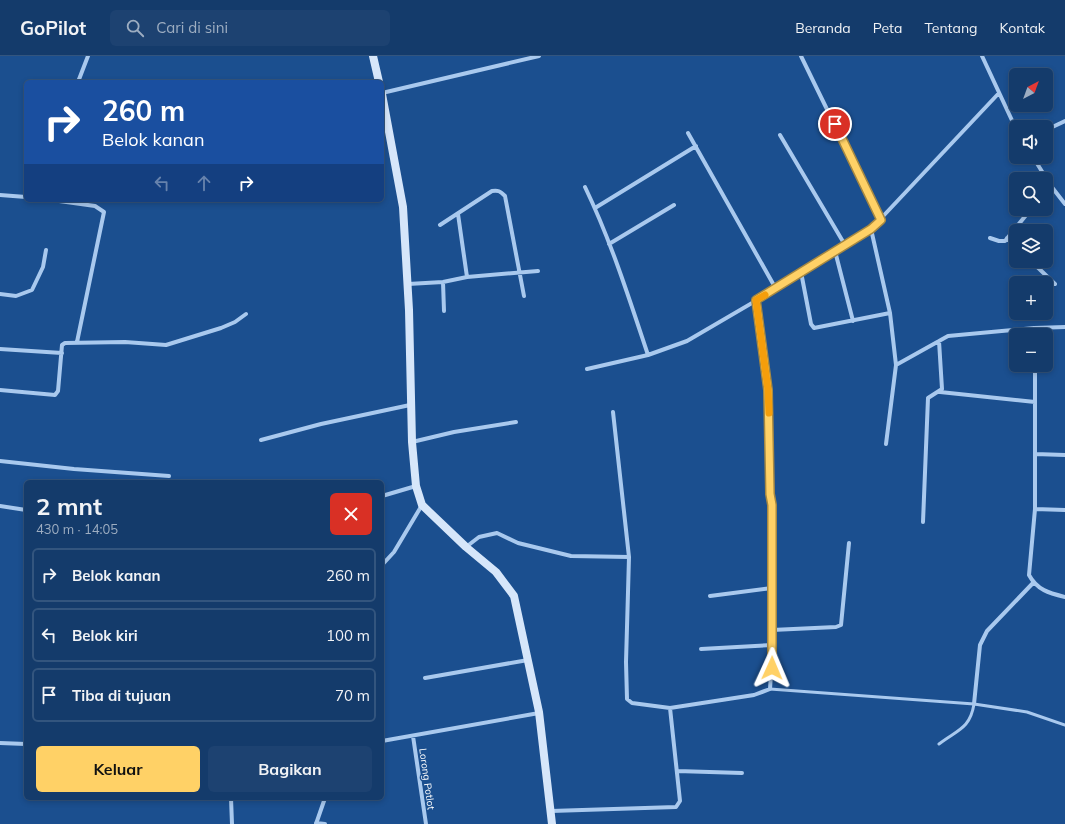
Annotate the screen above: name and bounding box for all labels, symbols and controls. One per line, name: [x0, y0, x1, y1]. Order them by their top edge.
search box: [110, 10, 390, 46]
text: GoPilot: [20, 16, 86, 40]
icon: search: [124, 17, 146, 39]
text: Cari di sini: [156, 18, 228, 37]
text: Beranda: [795, 19, 851, 37]
text: Peta: [873, 19, 902, 37]
text: Tentang: [924, 19, 978, 37]
text: Kontak: [1000, 19, 1045, 37]
north arrow: [1009, 68, 1053, 112]
map controls: [1009, 68, 1053, 372]
text: 260 m: [102, 93, 185, 128]
icon: right: [36, 96, 88, 148]
pin: [818, 107, 852, 141]
icon: arrive: [824, 113, 846, 135]
button: sound: [1009, 120, 1053, 164]
text: Belok kanan: [102, 128, 204, 151]
icon: left: [151, 172, 173, 194]
icon: ahead: [193, 172, 215, 194]
icon: right: [235, 172, 257, 194]
button: search: [1009, 172, 1053, 216]
button: layers: [1009, 224, 1053, 268]
button: +: [1009, 276, 1053, 320]
button: −: [1009, 328, 1053, 372]
text: 2 mnt: [36, 491, 102, 521]
button: close: [330, 493, 372, 535]
text: 430 m · 14:05: [36, 521, 118, 537]
icon: right: [38, 564, 60, 586]
text: Belok kanan: [72, 566, 161, 585]
text: 260 m: [326, 566, 370, 585]
icon: left: [38, 624, 60, 646]
text: Belok kiri: [72, 626, 138, 645]
text: 100 m: [326, 626, 370, 645]
position arrow: [751, 647, 793, 689]
icon: arrive: [38, 684, 60, 706]
text: Tiba di tujuan: [72, 686, 171, 705]
text: 70 m: [335, 686, 370, 705]
button: Keluar: [36, 746, 200, 792]
button: Bagikan: [208, 746, 372, 792]
street label: Lorong Potlot: [416, 747, 438, 811]

